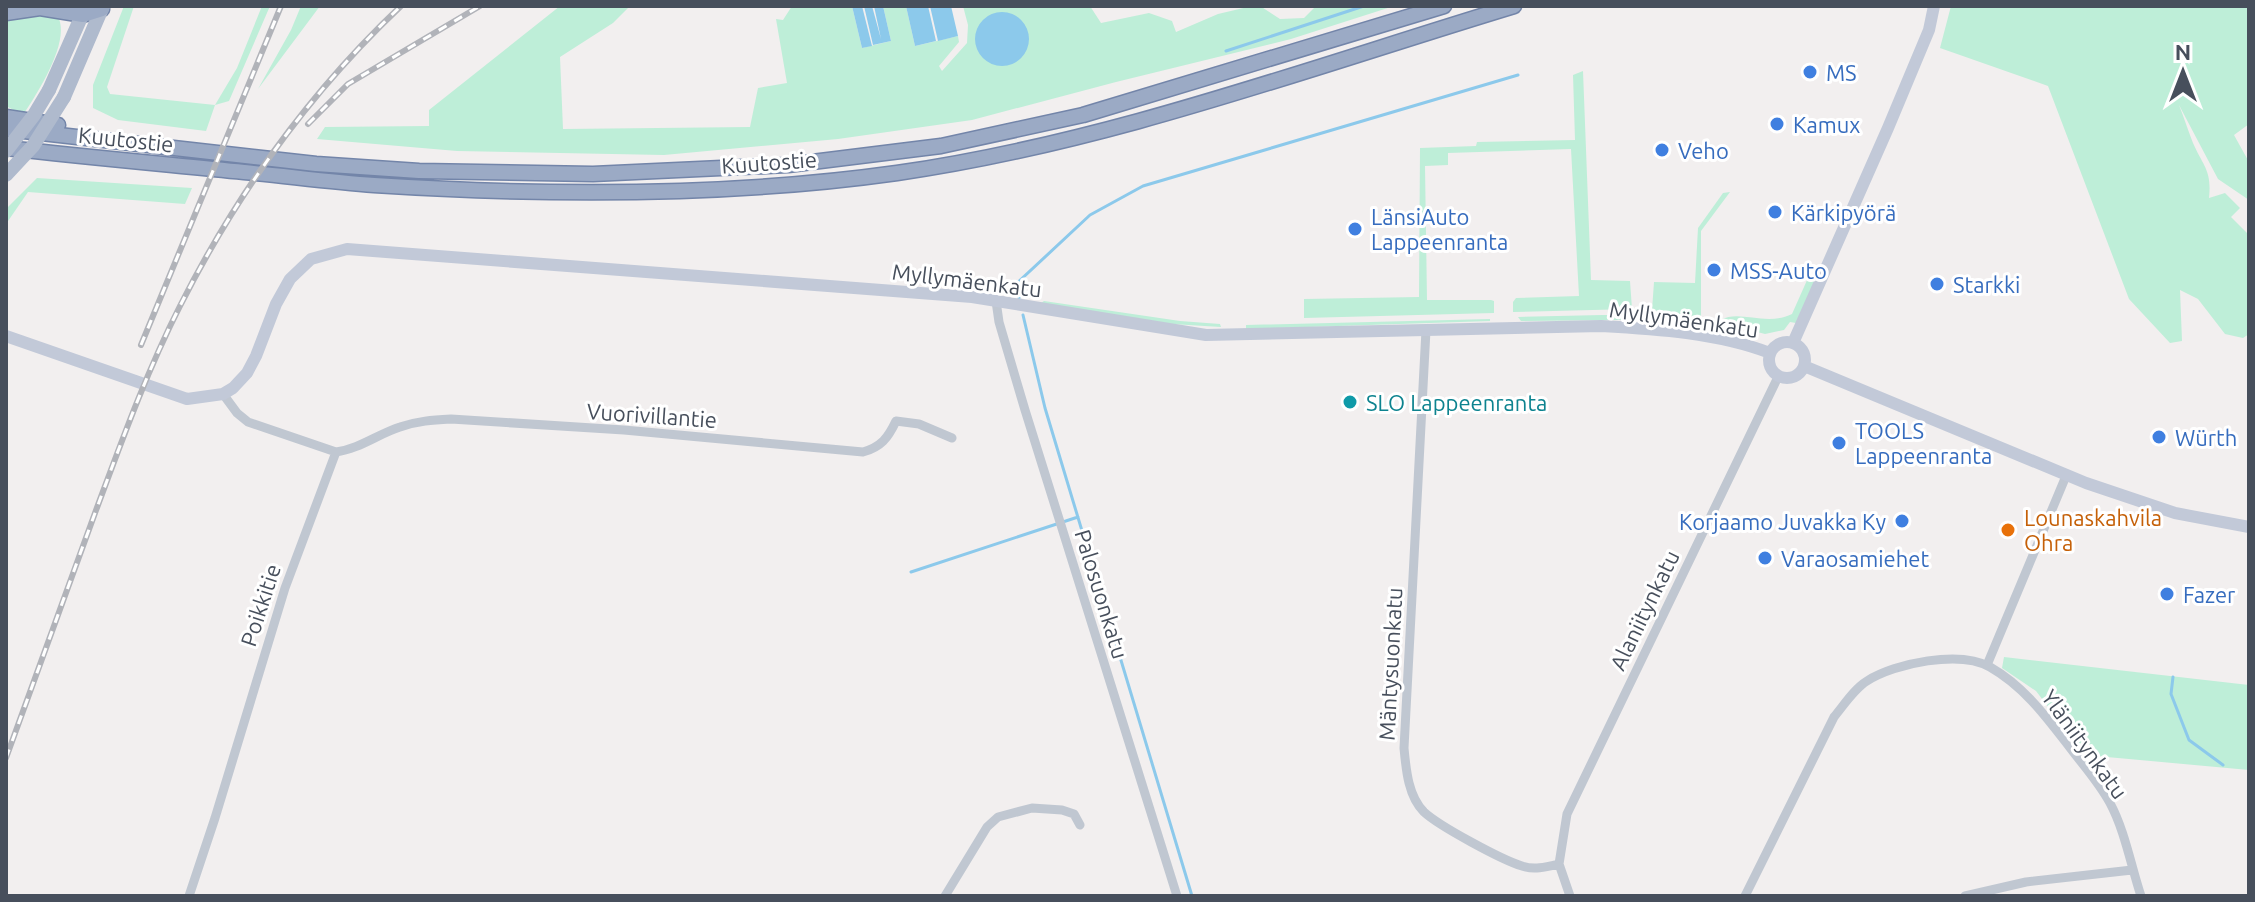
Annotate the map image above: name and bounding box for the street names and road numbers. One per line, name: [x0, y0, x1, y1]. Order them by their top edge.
street label: Kuutostie: [77, 122, 175, 156]
street label: Kuutostie: [720, 146, 818, 178]
street label: Myllymäenkatu: [891, 258, 1043, 302]
street label: Myllymäenkatu: [1608, 296, 1760, 342]
street label: Vuorivillantie: [586, 398, 718, 432]
street label: Palosuonkatu: [1070, 526, 1134, 662]
street label: Alaniitynkatu: [1604, 546, 1684, 674]
street label: Poikkitie: [235, 561, 285, 649]
street label: Mäntysuonkatu: [1374, 587, 1406, 741]
street label: Yläniitynkatu: [2037, 685, 2133, 803]

